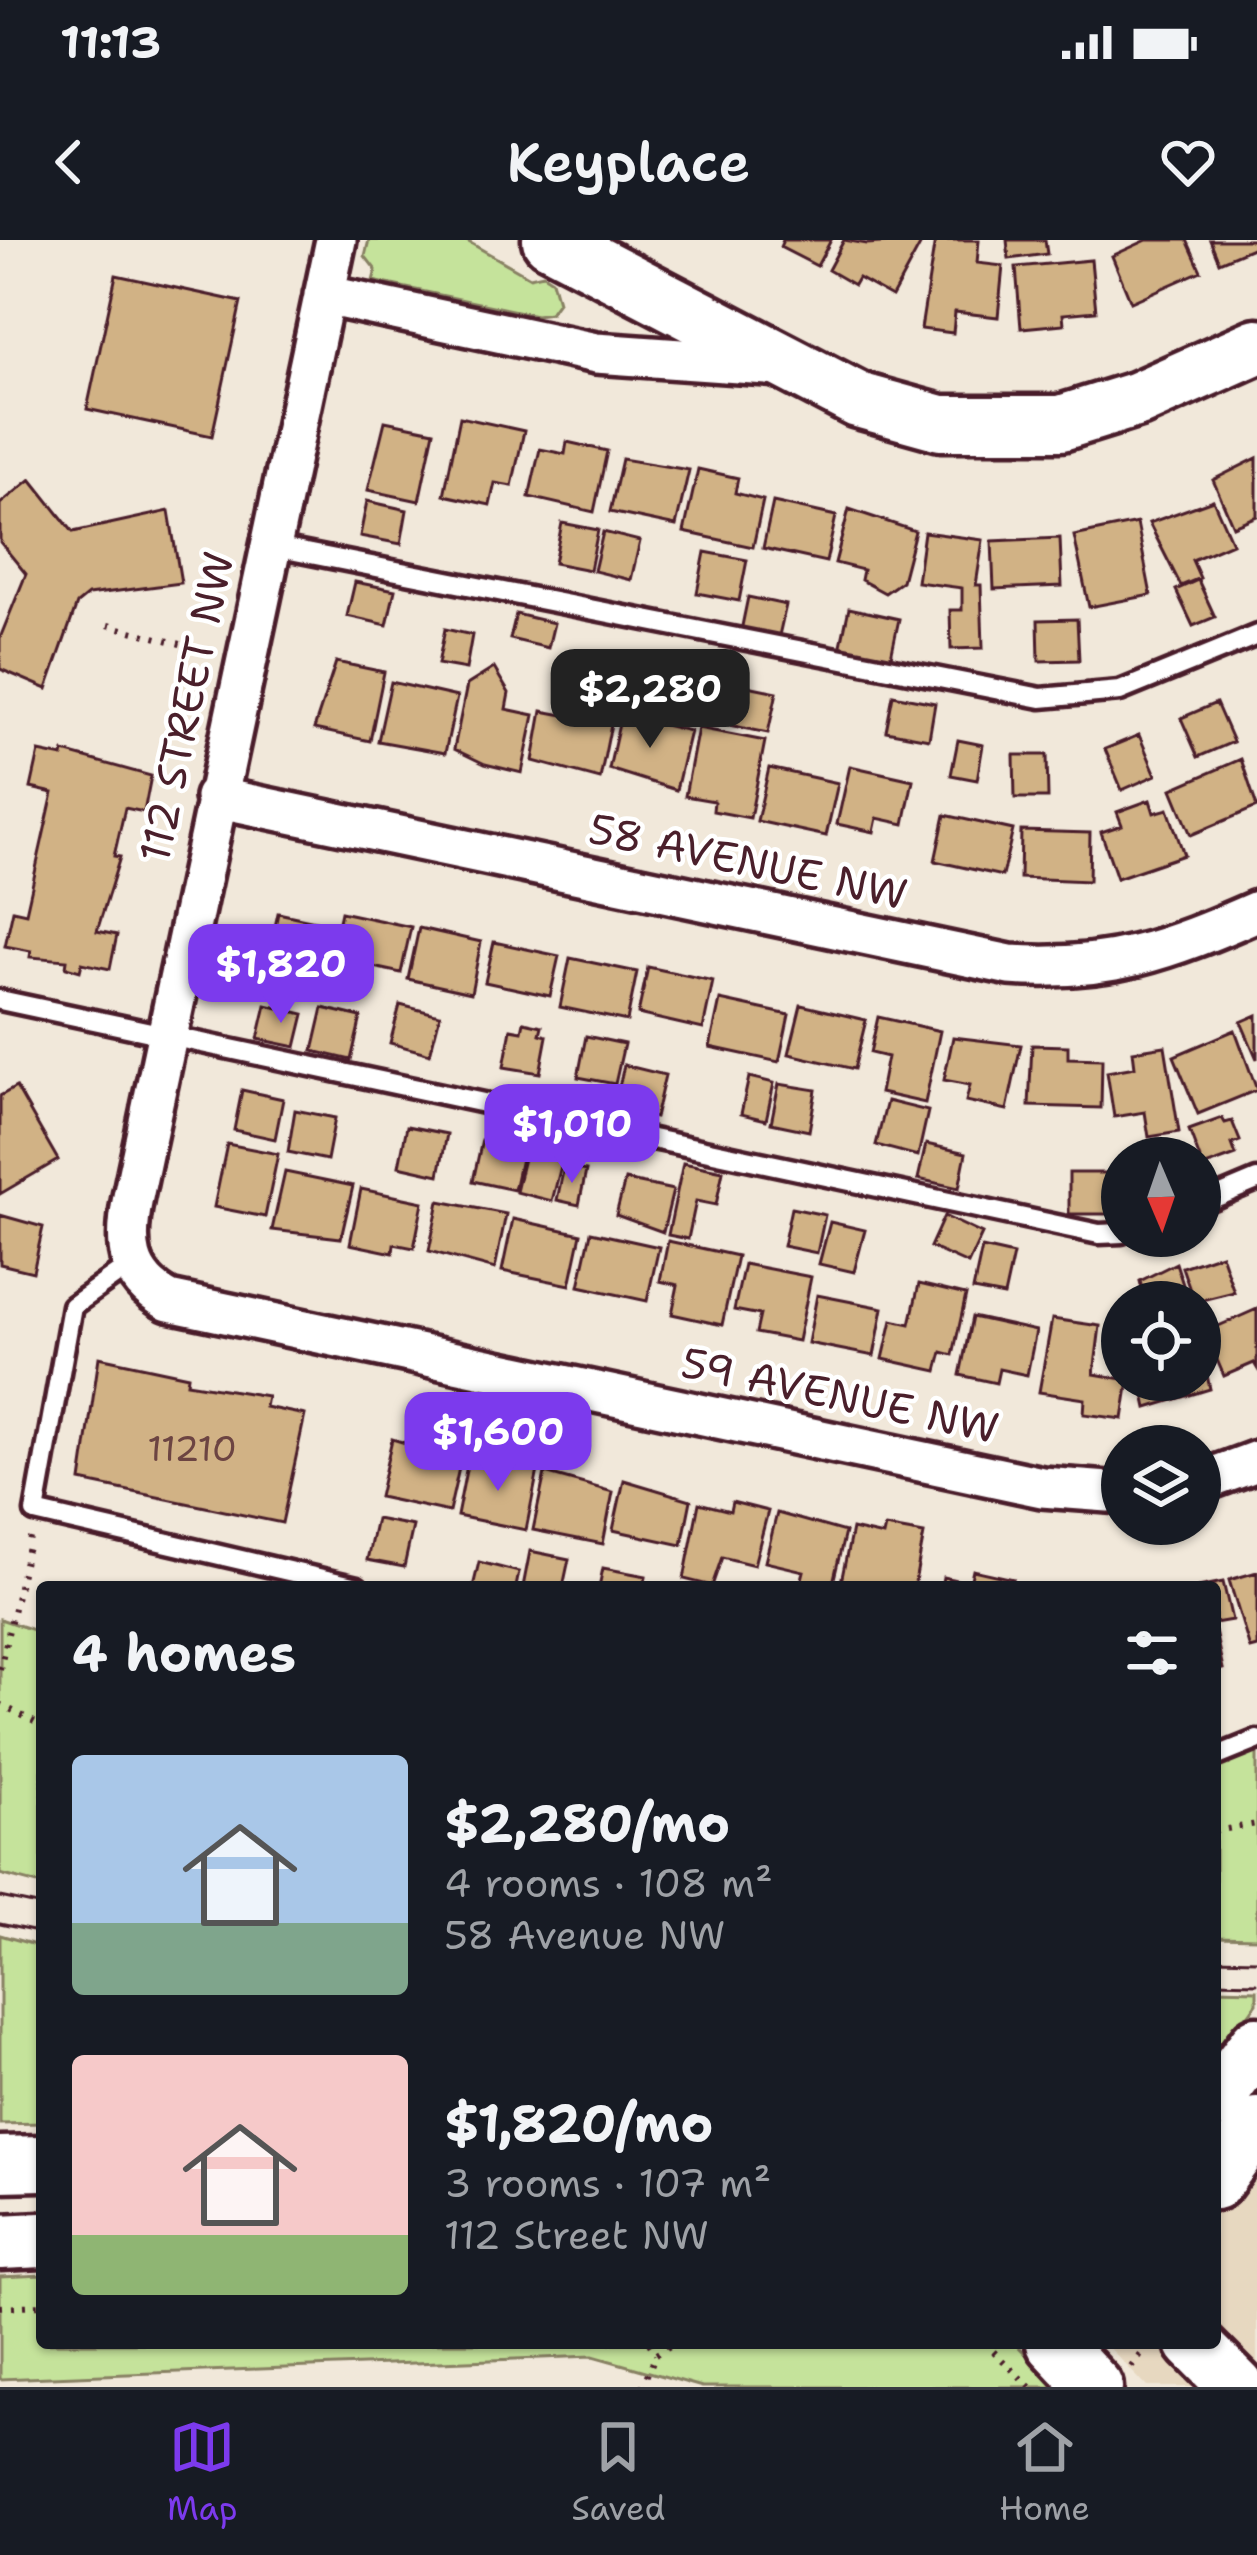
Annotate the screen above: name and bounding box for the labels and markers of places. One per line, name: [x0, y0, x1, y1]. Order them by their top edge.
pin: $2,280: [552, 649, 748, 751]
pin: $1,820: [183, 924, 379, 1026]
pin: $1,010: [474, 1084, 670, 1186]
pin: $1,600: [400, 1392, 596, 1494]

